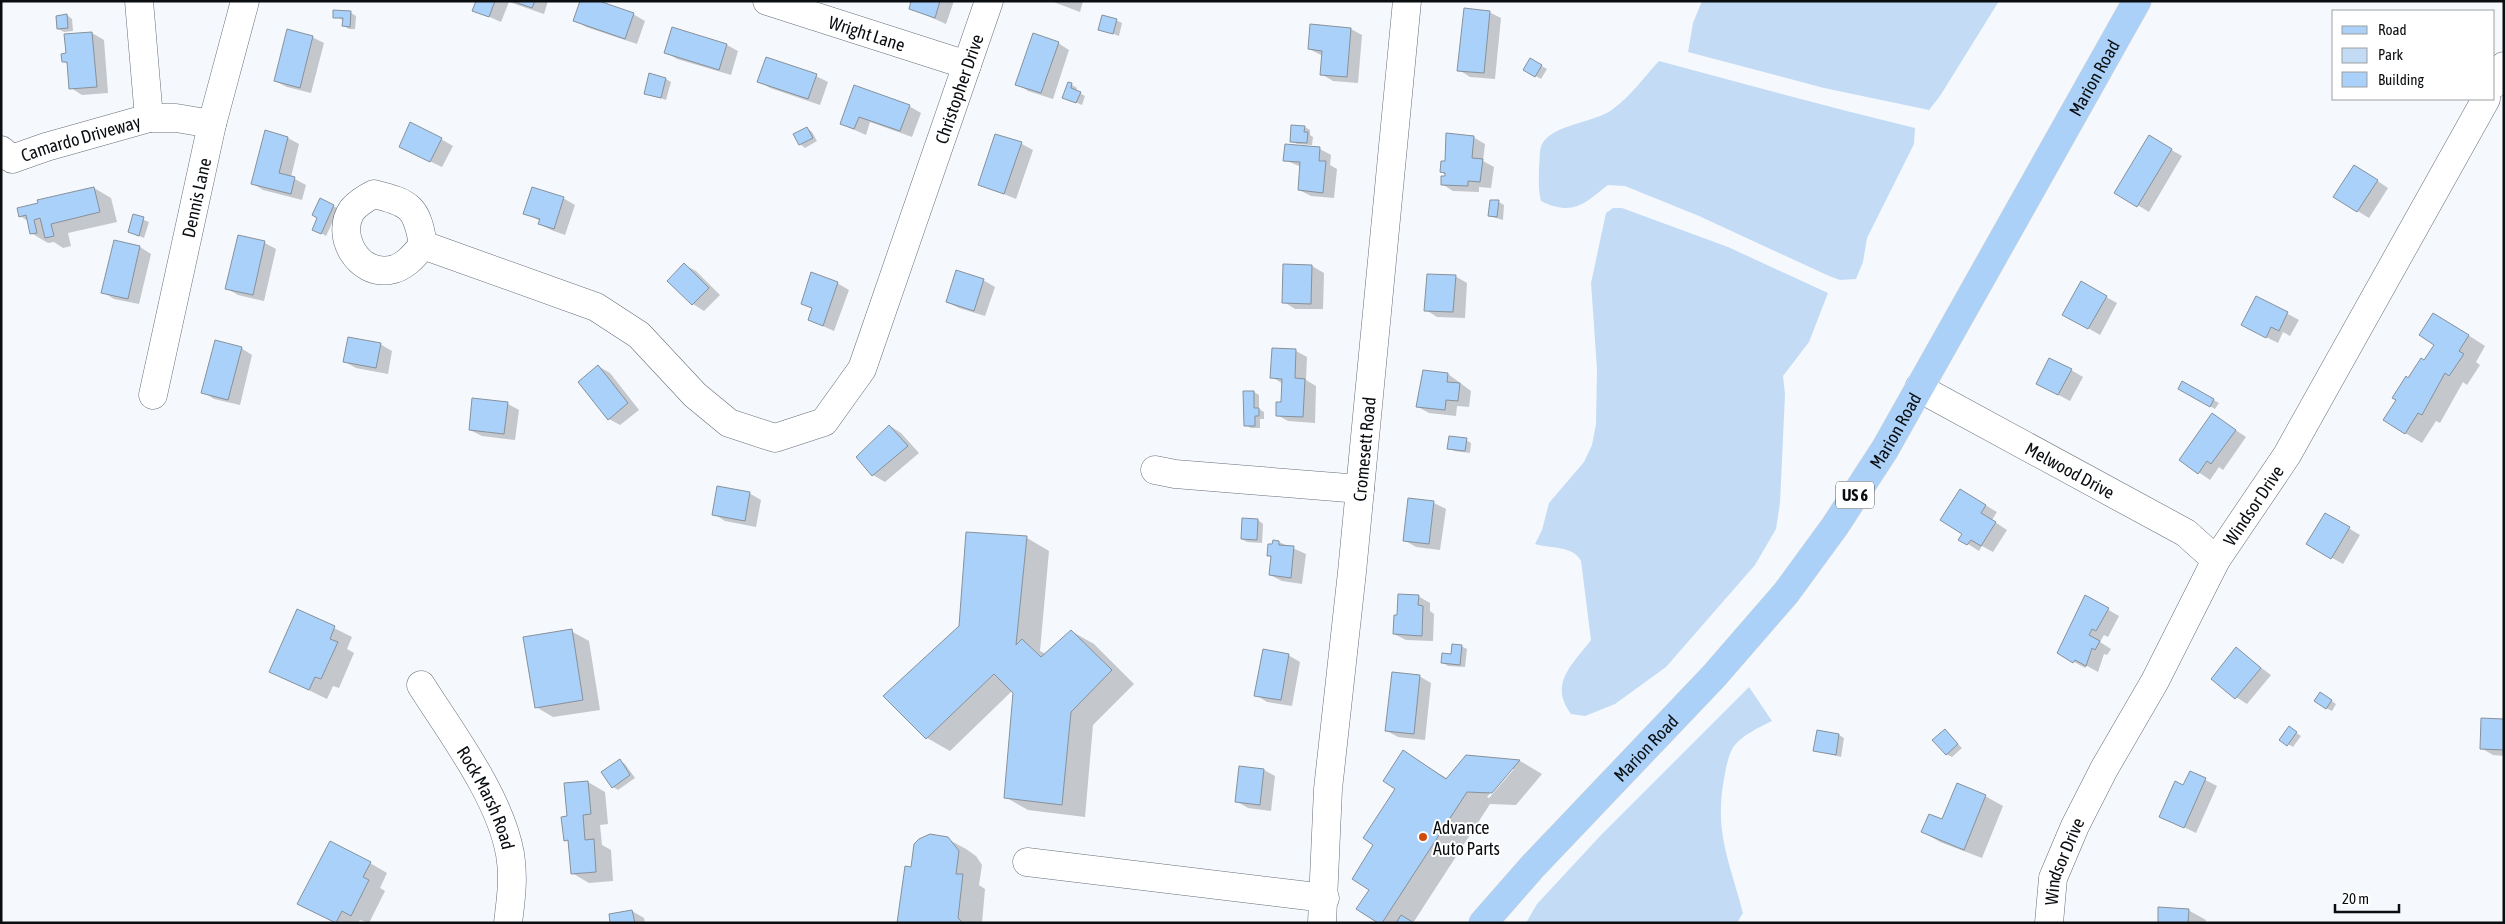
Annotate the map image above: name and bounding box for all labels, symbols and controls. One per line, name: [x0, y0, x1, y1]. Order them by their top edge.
legend: [2332, 10, 2495, 100]
street label: Wright Lane: [826, 11, 908, 55]
text: Road: [2378, 21, 2407, 38]
street label: Christopher Drive: [930, 31, 987, 146]
street label: Marion Road: [2064, 36, 2124, 119]
text: Park: [2378, 46, 2403, 63]
text: Building: [2378, 71, 2424, 88]
street label: Camardo Driveway: [18, 110, 143, 166]
street label: Dennis Lane: [177, 156, 215, 239]
street label: Marion Road: [1865, 389, 1925, 472]
street label: Cromesett Road: [1348, 396, 1379, 502]
street label: Melwood Drive: [2022, 437, 2118, 503]
street label: Windsor Drive: [2219, 461, 2288, 549]
road number: US 6: [1836, 482, 1874, 508]
street label: Marion Road: [1609, 710, 1682, 785]
street label: Rock Marsh Road: [453, 742, 519, 851]
street label: Windsor Drive: [2040, 814, 2088, 906]
place label: Advance Auto Parts: [1433, 817, 1500, 859]
marker: Advance Auto Parts: [1417, 831, 1429, 843]
scale bar: [2335, 882, 2399, 914]
text: 20 m: [2342, 890, 2369, 907]

